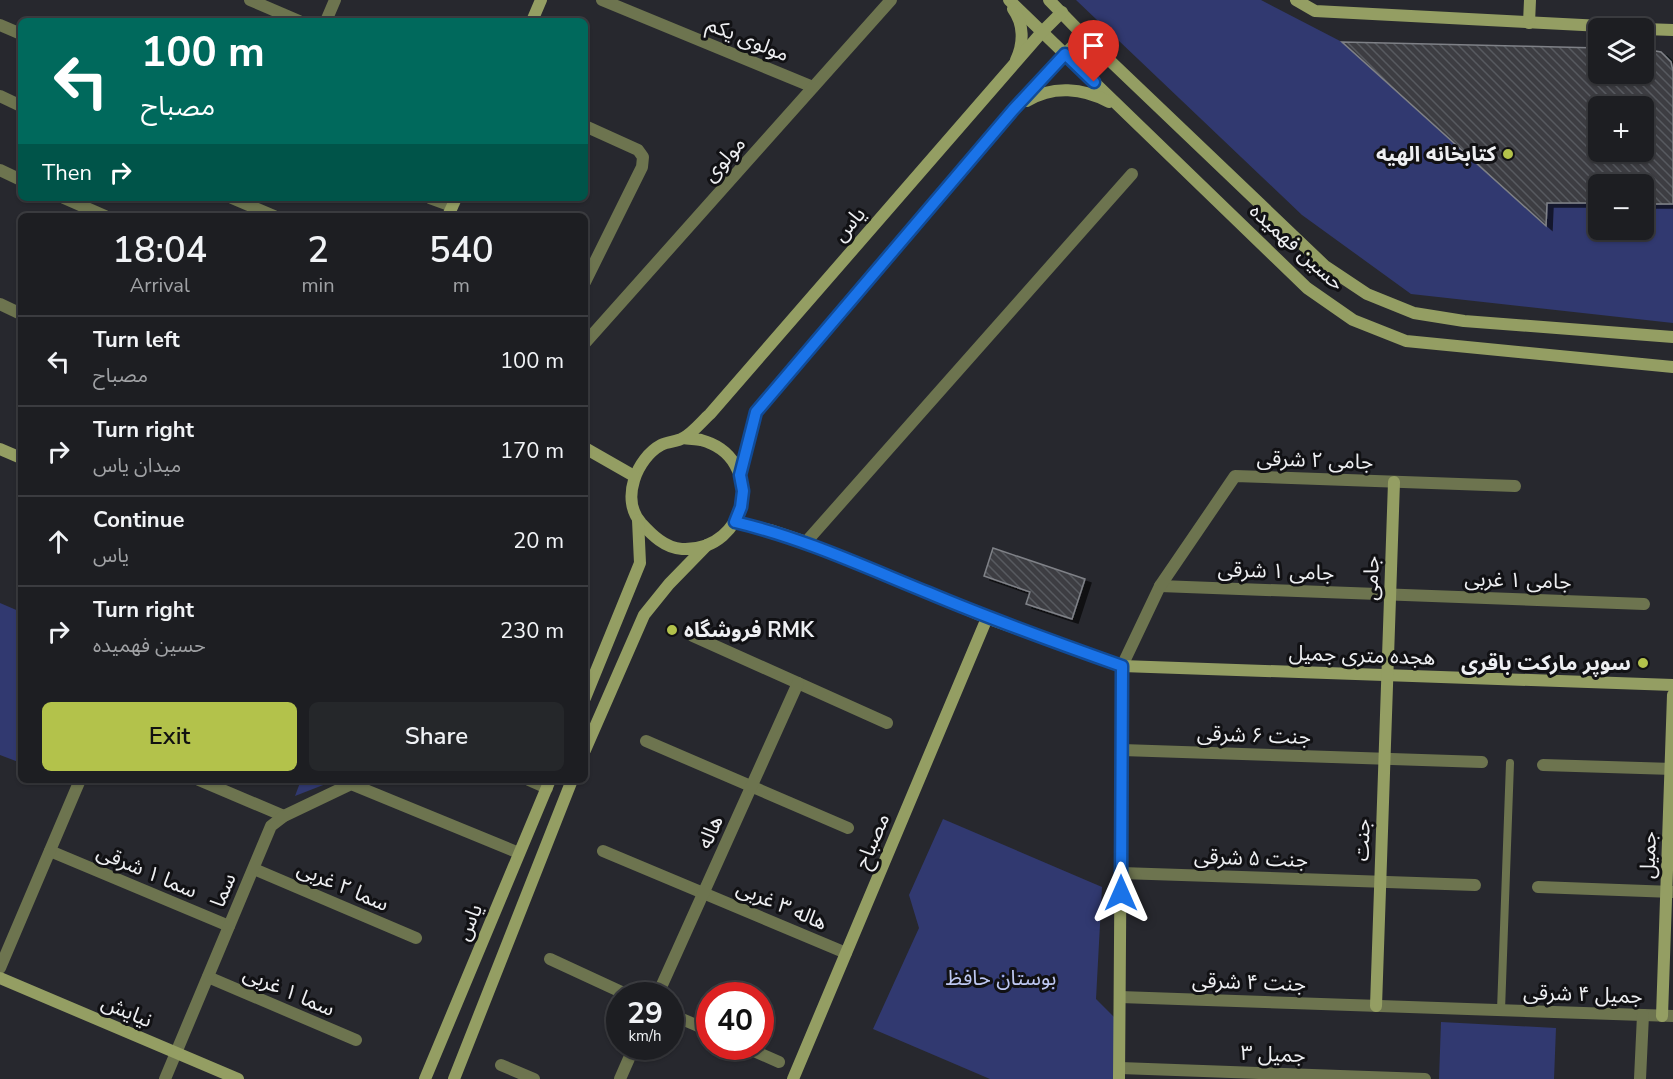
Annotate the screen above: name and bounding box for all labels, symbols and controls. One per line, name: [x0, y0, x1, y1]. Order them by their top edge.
street label: مولوی یکم: [702, 10, 793, 69]
map controls: [1588, 18, 1654, 240]
button: layers: [1588, 18, 1654, 84]
pin: [1068, 20, 1119, 82]
text: 100 m: [141, 24, 265, 81]
icon: arrive: [1077, 29, 1110, 62]
icon: left: [42, 42, 120, 120]
text: مصباح: [141, 88, 215, 125]
button: +: [1588, 96, 1654, 162]
street label: مولوی: [696, 130, 752, 188]
place label: کتابخانه الهیه: [1376, 140, 1496, 168]
marker: کتابخانه الهیه: [1501, 147, 1515, 161]
icon: right: [104, 156, 137, 189]
text: Then: [42, 158, 92, 188]
button: −: [1588, 174, 1654, 240]
street label: حسین فهمیده: [1244, 197, 1350, 297]
street label: یاس: [826, 201, 872, 247]
text: 18:04: [112, 226, 207, 275]
text: 2: [307, 226, 329, 275]
text: 540: [429, 226, 494, 275]
text: Arrival: [130, 272, 190, 299]
text: min: [302, 272, 335, 299]
text: m: [453, 272, 470, 299]
text: Turn left: [93, 325, 180, 355]
icon: left: [42, 345, 75, 378]
text: 100 m: [500, 346, 564, 376]
text: مصباح: [93, 362, 148, 389]
text: Turn right: [93, 415, 194, 445]
icon: right: [42, 435, 75, 468]
text: 170 m: [500, 436, 564, 466]
street label: جامی ۲ شرقی: [1256, 444, 1374, 476]
text: میدان یاس: [93, 452, 181, 479]
text: Continue: [93, 505, 184, 535]
icon: ahead: [42, 525, 75, 558]
text: 20 m: [513, 526, 564, 556]
text: یاس: [93, 542, 129, 569]
street label: جامی ۱ شرقی: [1217, 555, 1335, 587]
street label: جامی: [1356, 555, 1386, 601]
street label: جامی ۱ غربی: [1464, 564, 1572, 596]
text: Turn right: [93, 595, 194, 625]
icon: right: [42, 615, 75, 648]
text: 230 m: [500, 616, 564, 646]
place label: فروشگاه RMK: [684, 616, 815, 644]
marker: فروشگاه RMK: [665, 623, 679, 637]
text: حسین فهمیده: [93, 632, 206, 659]
street label: هجده متری جمیل: [1288, 638, 1436, 672]
place label: سوپر مارکت باقری: [1461, 649, 1631, 677]
marker: سوپر مارکت باقری: [1636, 656, 1650, 670]
button: Exit: [42, 702, 297, 771]
button: Share: [309, 702, 564, 771]
street label: جنت ۶ شرقی: [1196, 719, 1312, 751]
street label: مصباح: [848, 809, 897, 873]
street label: هاله: [690, 811, 730, 853]
street label: جنت: [1347, 818, 1377, 862]
street label: جمیل: [1633, 831, 1663, 879]
street label: سما ۱ شرقی: [92, 837, 202, 905]
street label: جنت ۵ شرقی: [1193, 842, 1309, 874]
street label: سما ۲ غربی: [293, 854, 393, 918]
position arrow: [1089, 861, 1153, 925]
street label: سما: [203, 869, 243, 911]
street label: هاله ۳ غربی: [732, 873, 832, 937]
street label: یاس: [449, 899, 489, 945]
street label: سما ۱ غربی: [239, 959, 339, 1023]
park label: بوستان حافظ: [945, 964, 1057, 992]
street label: جنت ۴ شرقی: [1191, 966, 1307, 998]
street label: جمیل ۴ شرقی: [1523, 978, 1643, 1010]
speed limit sign: 40: [696, 982, 774, 1060]
street label: نیایش: [97, 988, 157, 1034]
text: 29: [627, 993, 663, 1034]
text: km/h: [628, 1026, 662, 1046]
street label: جمیل ۳: [1240, 1039, 1306, 1069]

